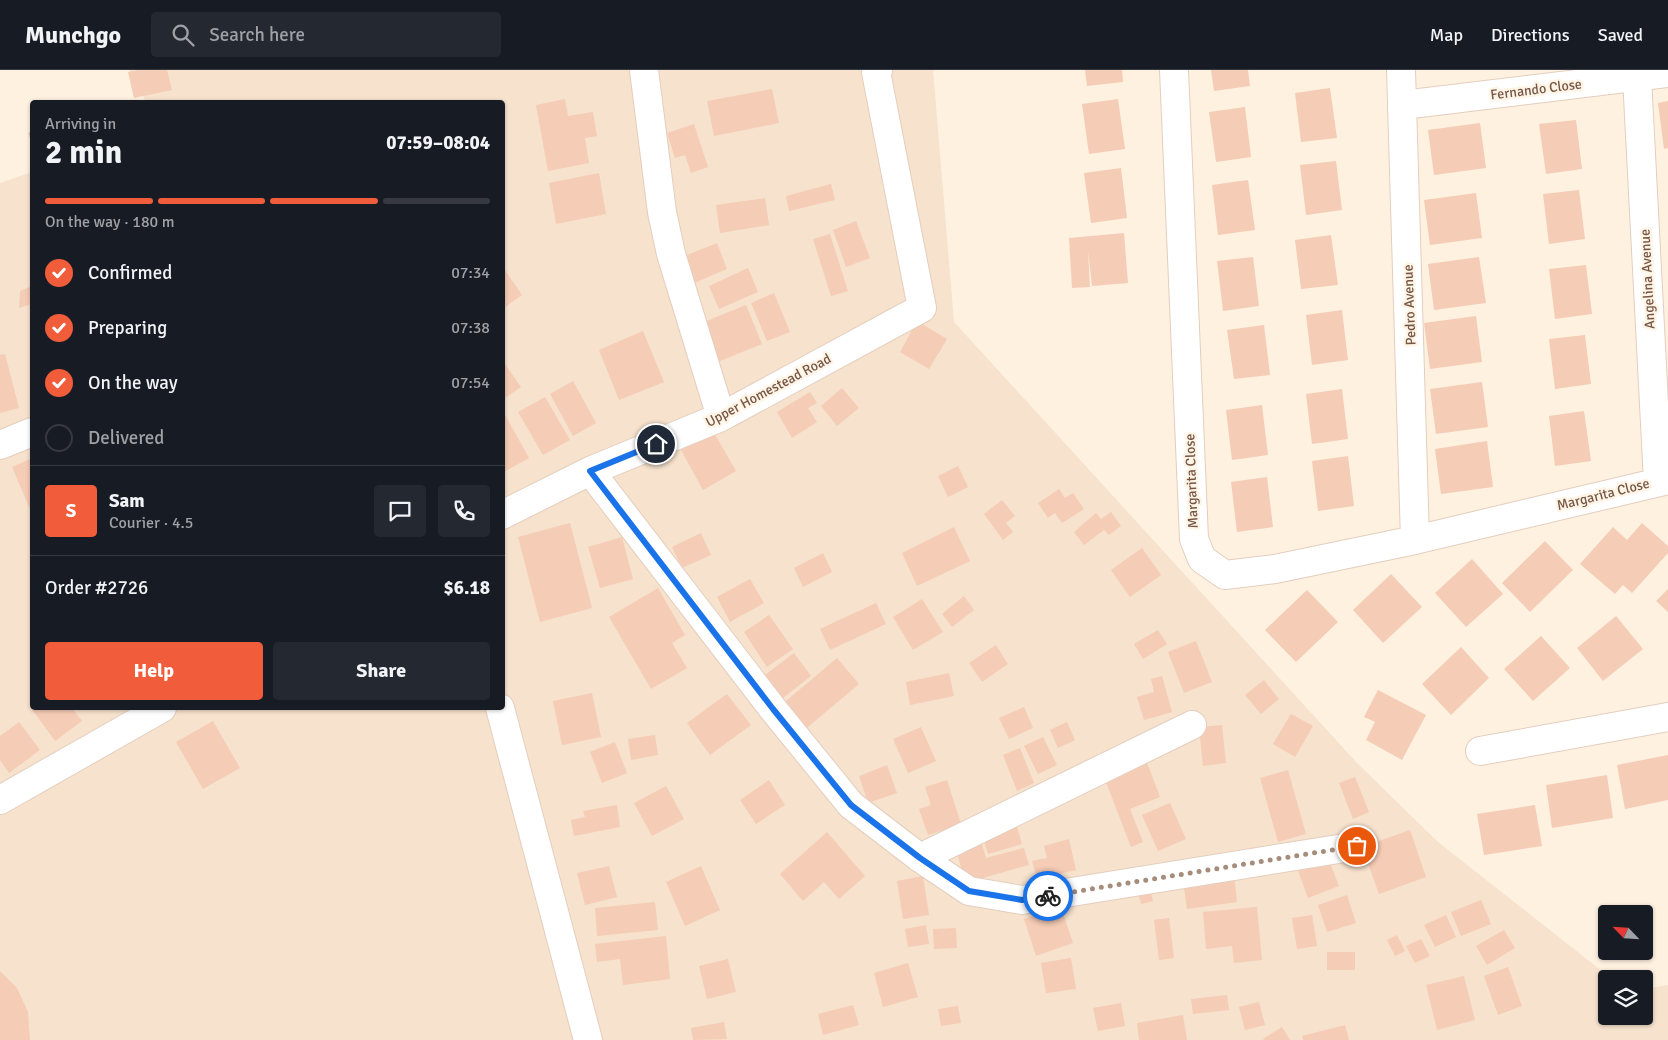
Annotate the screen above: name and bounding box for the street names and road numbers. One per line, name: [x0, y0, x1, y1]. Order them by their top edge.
street label: Fernando Close: [1489, 75, 1583, 104]
street label: Angelina Avenue: [1636, 229, 1659, 329]
street label: Pedro Avenue: [1400, 264, 1419, 346]
street label: Upper Homestead Road: [703, 350, 834, 431]
street label: Margarita Close: [1181, 433, 1202, 529]
street label: Margarita Close: [1555, 475, 1651, 514]

